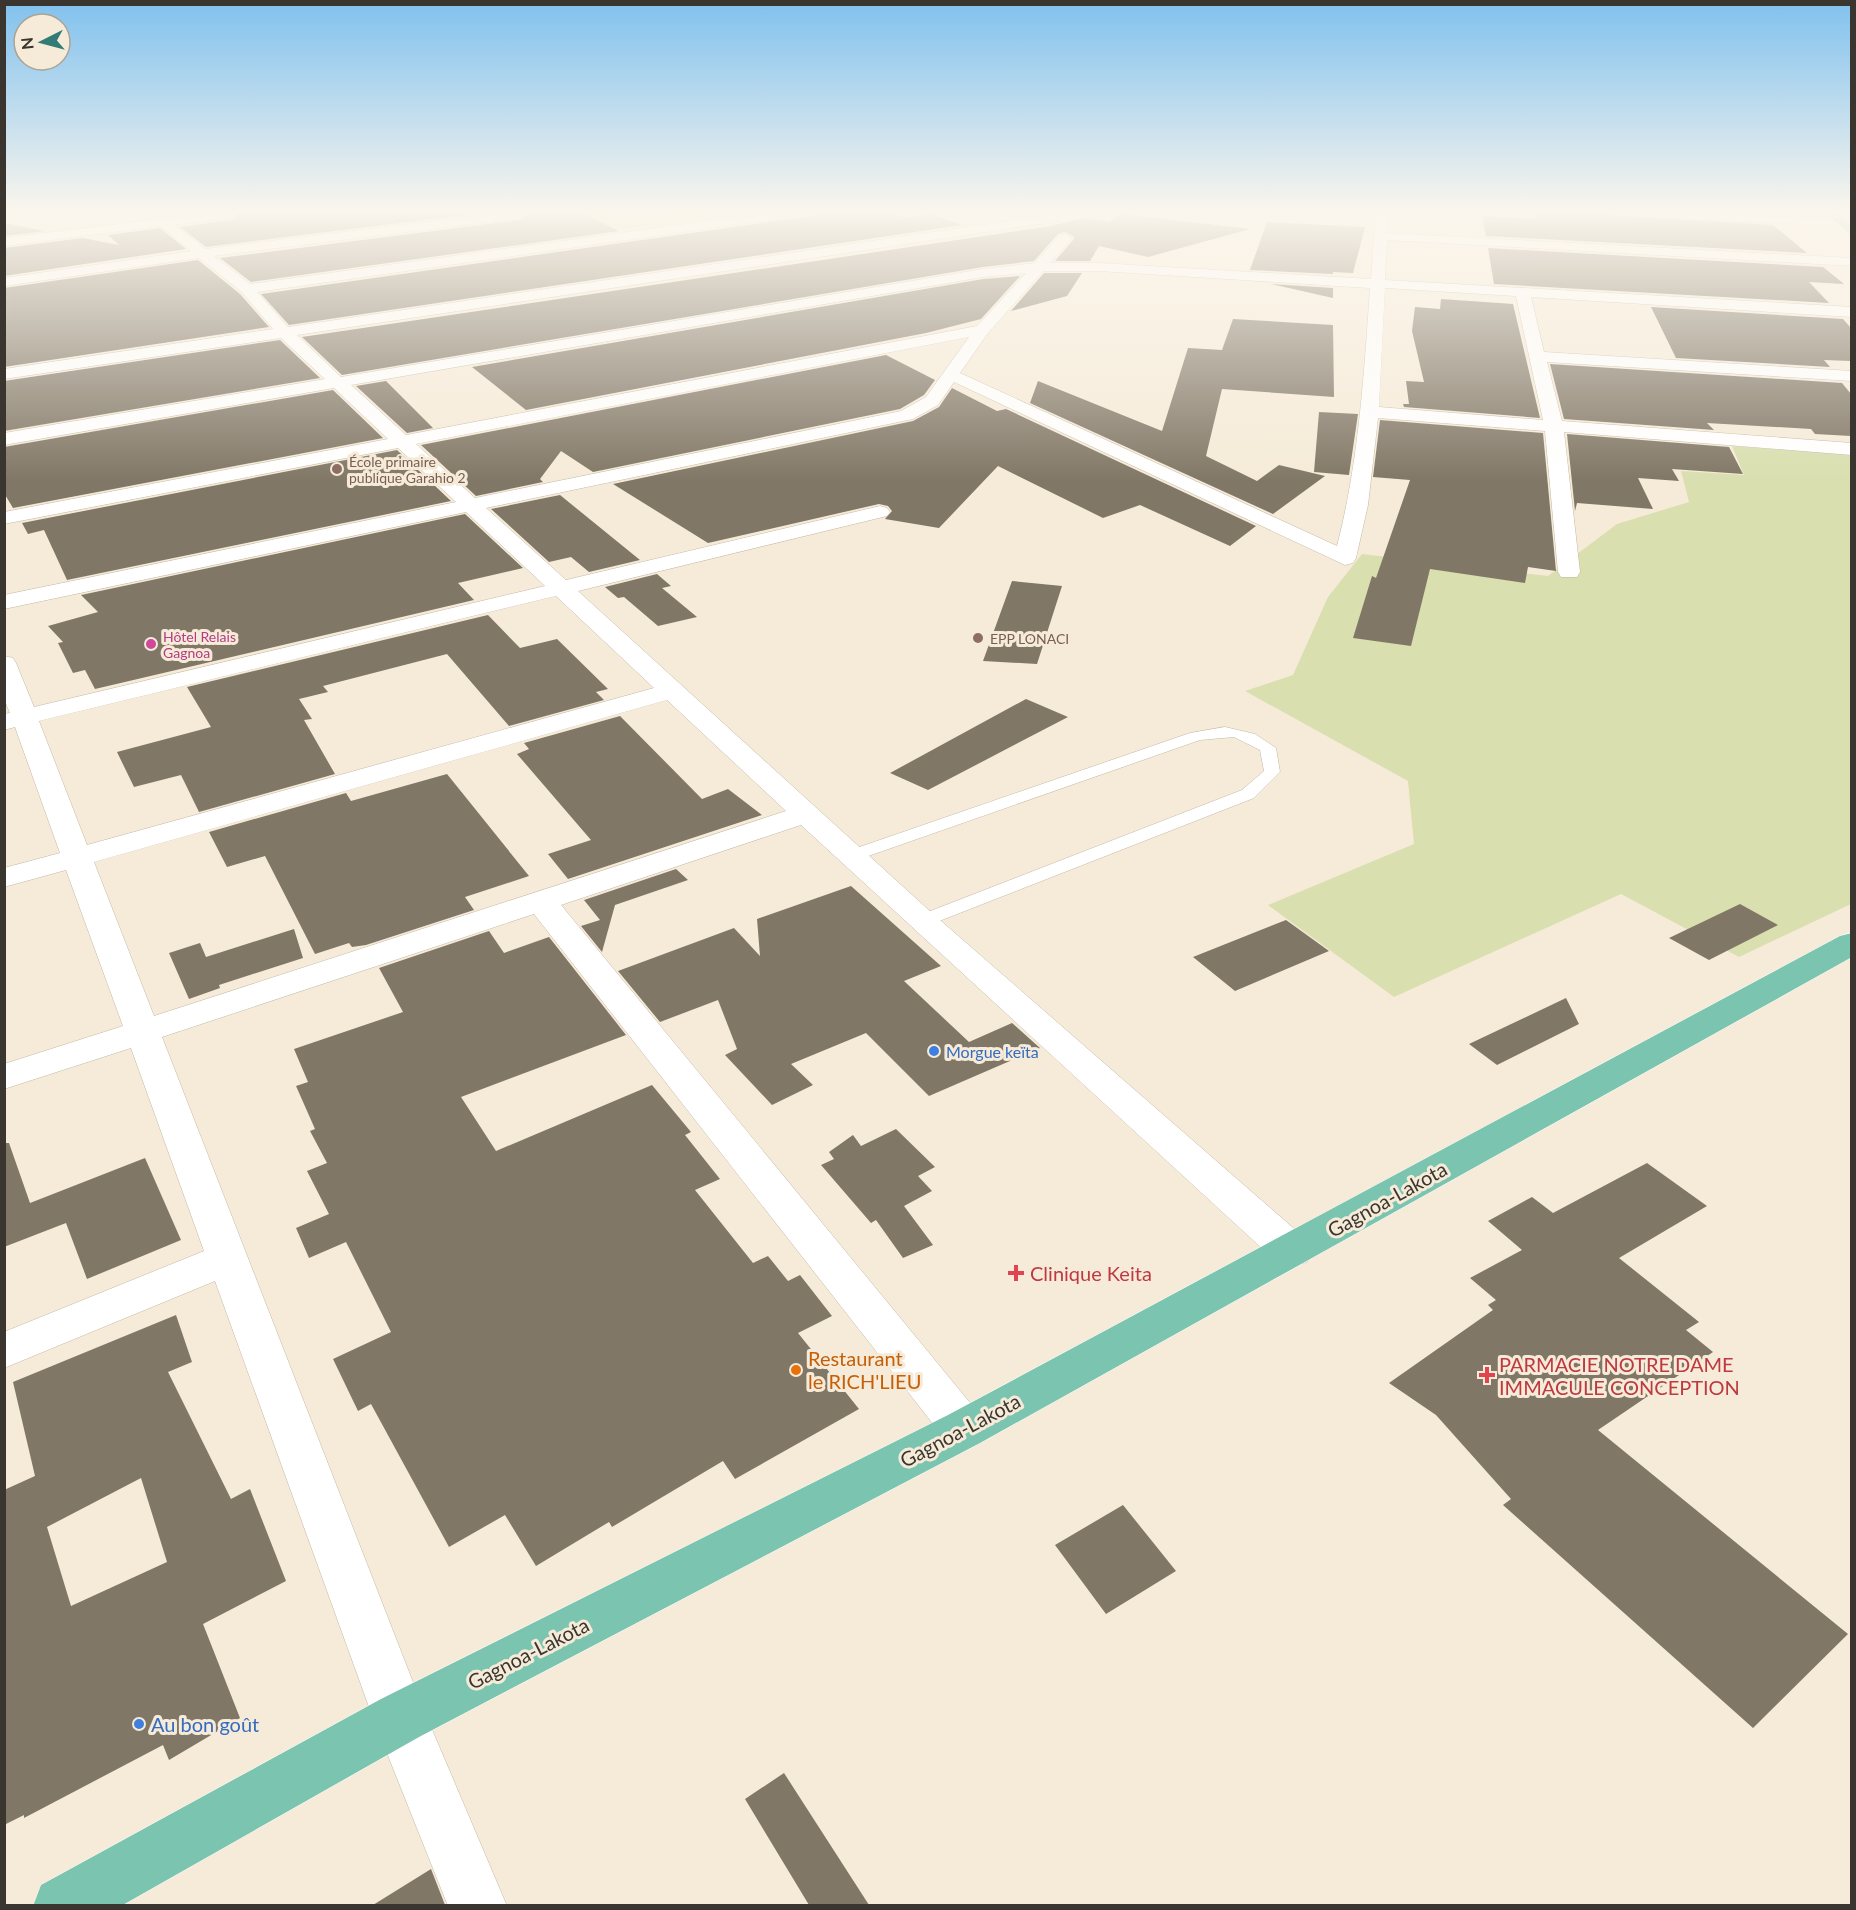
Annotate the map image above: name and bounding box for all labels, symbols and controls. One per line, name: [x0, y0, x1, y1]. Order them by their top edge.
north arrow: [12, 12, 72, 72]
text: N: [16, 36, 37, 51]
place label: École primaire publique Garahio 2: [349, 453, 466, 486]
marker: École primaire publique Garahio 2: [330, 462, 344, 476]
place label: Hôtel Relais Gagnoa: [163, 628, 236, 661]
place label: EPP LONACI: [990, 630, 1069, 647]
marker: EPP LONACI: [971, 631, 985, 645]
marker: Hôtel Relais Gagnoa: [144, 637, 158, 651]
place label: Morgue keïta: [946, 1042, 1039, 1061]
marker: Morgue keïta: [927, 1044, 941, 1058]
street label: Gagnoa-Lakota: [1323, 1156, 1451, 1242]
place label: Clinique Keita: [1030, 1261, 1152, 1285]
marker: Clinique Keita: [1007, 1264, 1025, 1282]
place label: Restaurant le RICH'LIEU: [808, 1346, 921, 1393]
place label: PARMACIE NOTRE DAME IMMACULE CONCEPTION: [1499, 1352, 1740, 1399]
marker: Restaurant le RICH'LIEU: [789, 1363, 803, 1377]
marker: PARMACIE NOTRE DAME IMMACULE CONCEPTION: [1480, 1368, 1494, 1382]
street label: Gagnoa-Lakota: [896, 1388, 1024, 1472]
street label: Gagnoa-Lakota: [463, 1612, 593, 1694]
place label: Au bon goût: [151, 1712, 259, 1736]
marker: Au bon goût: [132, 1717, 146, 1731]

